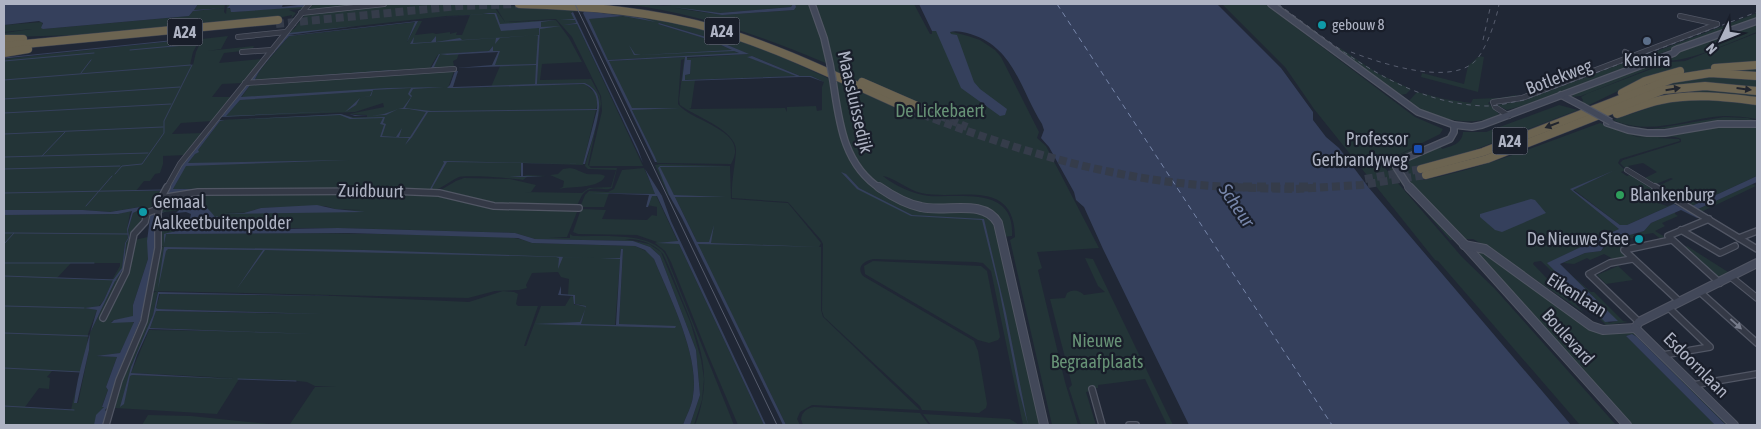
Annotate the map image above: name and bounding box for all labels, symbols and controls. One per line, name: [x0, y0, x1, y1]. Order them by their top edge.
north arrow: [1696, 15, 1746, 65]
place label: gebouw 8: [1332, 16, 1384, 33]
road number: A24: [168, 18, 202, 46]
road number: A24: [704, 18, 740, 44]
marker: gebouw 8: [1316, 19, 1328, 31]
marker: Kemira: [1641, 35, 1653, 47]
text: N: [1703, 40, 1720, 57]
street label: Maassluissedijk: [833, 49, 878, 155]
place label: Kemira: [1623, 49, 1671, 70]
street label: Botlekweg: [1523, 54, 1595, 99]
one-way arrow: [1665, 84, 1681, 92]
one-way arrow: [1736, 86, 1752, 94]
park label: De Lickebaert: [895, 100, 985, 121]
one-way arrow: [1545, 121, 1560, 129]
place label: Professor Gerbrandyweg: [1312, 128, 1409, 170]
road number: A24: [1492, 128, 1528, 154]
marker: Professor Gerbrandyweg: [1412, 143, 1424, 155]
water label: Scheur: [1214, 178, 1260, 232]
street label: Zuidbuurt: [338, 179, 404, 202]
place label: Blankenburg: [1630, 184, 1715, 205]
marker: Blankenburg: [1614, 189, 1626, 201]
place label: Gemaal Aalkeetbuitenpolder: [153, 191, 292, 233]
marker: Gemaal Aalkeetbuitenpolder: [137, 206, 149, 218]
place label: De Nieuwe Stee: [1527, 228, 1629, 249]
marker: De Nieuwe Stee: [1633, 233, 1645, 245]
street label: Eikenlaan: [1543, 268, 1611, 321]
street label: Boulevard: [1538, 304, 1599, 369]
one-way arrow: [1730, 318, 1742, 330]
street label: Esdoornlaan: [1659, 328, 1733, 402]
park label: Nieuwe Begraafplaats: [1051, 330, 1143, 372]

